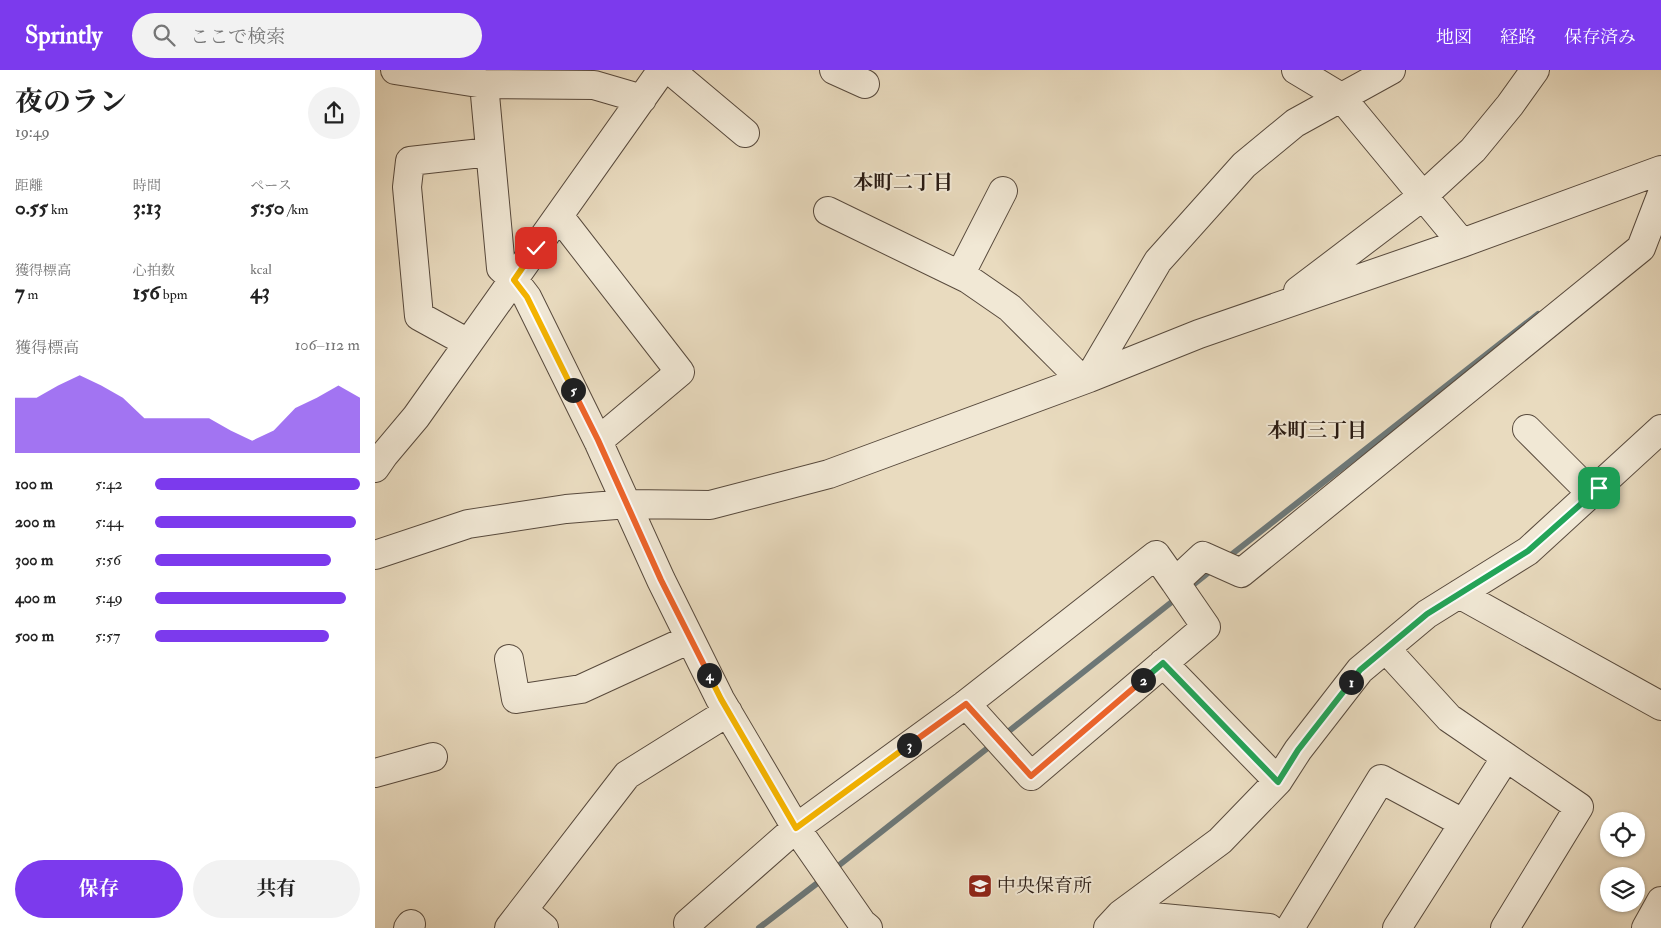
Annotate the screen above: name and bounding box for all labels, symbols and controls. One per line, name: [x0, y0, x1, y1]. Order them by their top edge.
search box: [132, 13, 482, 58]
text: Sprintly: [25, 20, 102, 51]
icon: search: [150, 21, 178, 49]
text: ここで検索: [190, 25, 285, 49]
text: 地図: [1436, 26, 1472, 49]
text: 経路: [1500, 26, 1536, 49]
text: 保存済み: [1564, 26, 1636, 49]
text: 夜のラン: [15, 85, 127, 120]
button: share: [308, 87, 360, 139]
text: 19:49: [15, 122, 50, 142]
district label: 本町二丁目: [853, 170, 953, 195]
text: 距離: [15, 177, 43, 194]
text: 時間: [133, 177, 161, 194]
text: ペース: [250, 177, 292, 194]
text: 0.55: [15, 194, 48, 221]
text: 3:13: [133, 194, 161, 221]
text: 5:50: [250, 194, 285, 221]
text: km: [48, 201, 68, 218]
text: /km: [285, 201, 309, 218]
pin: [515, 227, 557, 269]
icon: check: [522, 234, 550, 262]
text: kcal: [250, 261, 272, 278]
text: 獲得標高: [15, 262, 71, 279]
text: 心拍数: [133, 262, 175, 279]
text: 43: [250, 278, 270, 305]
text: 7: [15, 279, 25, 306]
text: 156: [133, 279, 160, 306]
text: m: [25, 286, 38, 303]
text: bpm: [160, 286, 188, 303]
text: 106–112 m: [295, 335, 360, 355]
text: 獲得標高: [15, 338, 79, 358]
pin: 5: [561, 378, 585, 402]
text: 5: [570, 382, 577, 399]
district label: 本町三丁目: [1267, 418, 1367, 443]
pin: [1578, 467, 1620, 509]
text: 100 m: [15, 474, 53, 494]
text: 5:42: [95, 474, 123, 494]
icon: arrive: [1585, 474, 1613, 502]
text: 200 m: [15, 512, 55, 532]
text: 5:44: [95, 512, 123, 532]
text: 300 m: [15, 550, 53, 570]
text: 5:56: [95, 550, 121, 570]
text: 400 m: [15, 588, 56, 608]
text: 5:49: [95, 588, 123, 608]
text: 500 m: [15, 626, 54, 646]
text: 5:57: [95, 626, 120, 646]
pin: 4: [697, 662, 721, 688]
text: 4: [706, 667, 713, 684]
pin: 2: [1131, 668, 1155, 692]
pin: 1: [1339, 670, 1363, 694]
text: 2: [1140, 672, 1147, 689]
text: 1: [1349, 674, 1354, 691]
pin: 3: [897, 732, 921, 758]
text: 3: [907, 737, 912, 754]
map controls: [1600, 812, 1645, 912]
button: locate: [1600, 812, 1645, 857]
button: 保存: [15, 860, 183, 918]
button: 共有: [193, 860, 360, 918]
button: layers: [1600, 867, 1645, 912]
school or university icon: 中央保育所: [967, 873, 993, 899]
place label: 中央保育所: [997, 874, 1092, 898]

